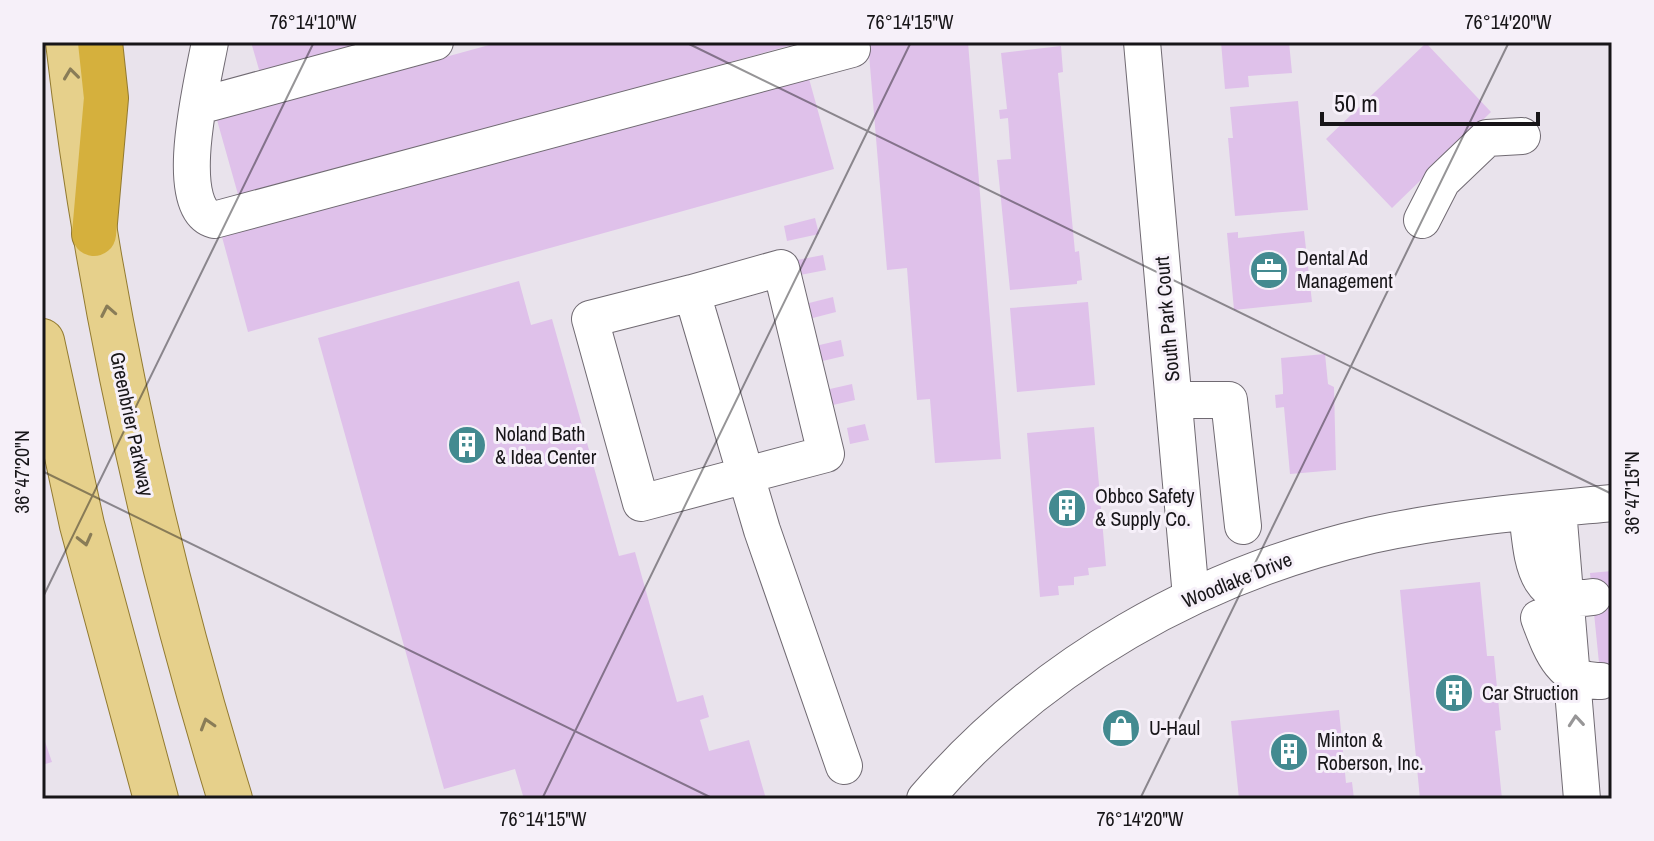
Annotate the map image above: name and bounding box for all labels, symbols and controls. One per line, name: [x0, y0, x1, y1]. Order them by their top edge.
text: 76°14'10"W: [269, 8, 357, 35]
text: 76°14'15"W: [866, 8, 954, 35]
text: 76°14'20"W: [1464, 8, 1552, 35]
one-way arrow: [63, 67, 80, 80]
scale bar: [1322, 76, 1538, 126]
text: 50 m: [1334, 87, 1378, 119]
place label: Dental Ad Management: [1297, 244, 1393, 294]
office icon: Dental Ad Management: [1248, 249, 1290, 291]
street label: South Park Court: [1148, 255, 1185, 383]
one-way arrow: [100, 304, 117, 317]
street label: Greenbrier Parkway: [104, 349, 161, 499]
place label: Noland Bath & Idea Center: [495, 420, 597, 470]
building icon: Noland Bath & Idea Center: [446, 424, 488, 466]
text: 36°47'20"N: [8, 430, 35, 514]
text: 36°47'15"N: [1618, 451, 1645, 535]
place label: Obbco Safety & Supply Co.: [1095, 482, 1195, 532]
building icon: Obbco Safety & Supply Co.: [1046, 487, 1088, 529]
one-way arrow: [76, 533, 93, 547]
street label: Woodlake Drive: [1178, 545, 1296, 614]
building icon: Car Struction: [1433, 672, 1475, 714]
place label: Car Struction: [1482, 679, 1579, 706]
shop icon: U-Haul: [1100, 707, 1142, 749]
place label: U-Haul: [1149, 714, 1200, 741]
one-way arrow: [1567, 714, 1584, 727]
one-way arrow: [200, 718, 216, 732]
place label: Minton & Roberson, Inc.: [1317, 726, 1424, 776]
building icon: Minton & Roberson, Inc.: [1268, 731, 1310, 773]
text: 76°14'15"W: [499, 805, 587, 832]
text: 76°14'20"W: [1096, 805, 1184, 832]

